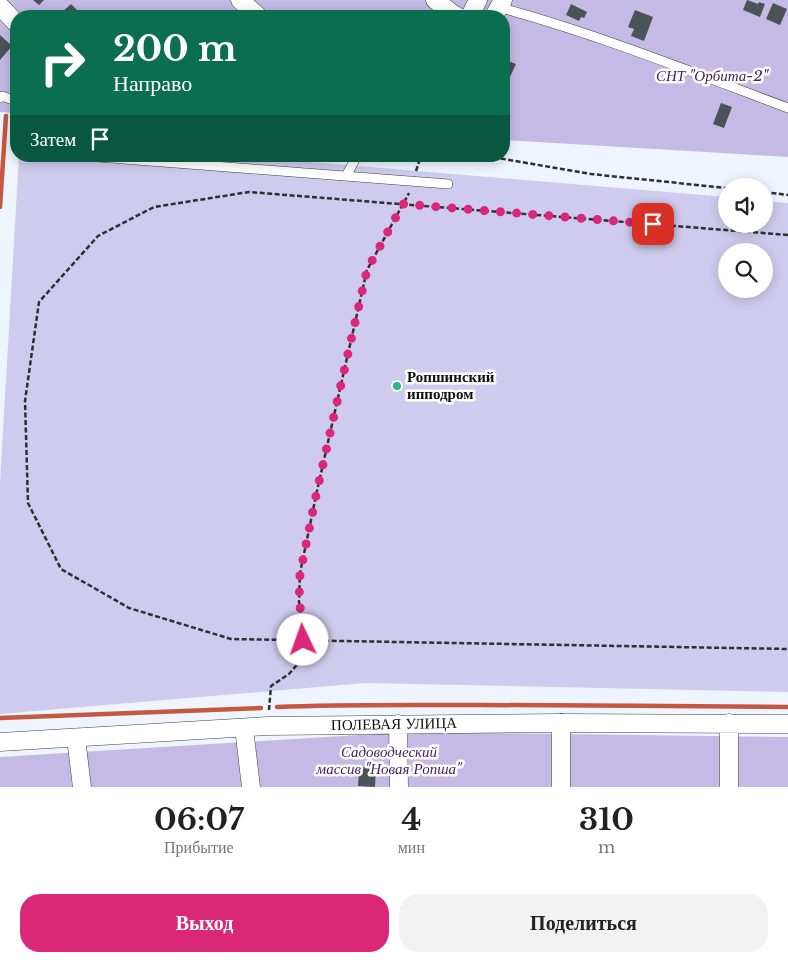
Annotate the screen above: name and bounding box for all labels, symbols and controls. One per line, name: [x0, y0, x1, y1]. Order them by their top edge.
text: 200 m: [113, 27, 237, 70]
icon: right: [30, 30, 95, 95]
park label: СНТ "Орбита-2": [656, 66, 770, 85]
text: Направо: [113, 70, 192, 97]
icon: arrive: [86, 125, 114, 153]
text: Затем: [30, 128, 76, 151]
map controls: [718, 178, 773, 298]
button: sound: [718, 178, 773, 233]
pin: [632, 203, 674, 245]
icon: arrive: [639, 210, 667, 238]
button: search: [718, 243, 773, 298]
place label: Ропшинский ипподром: [407, 367, 495, 403]
marker: Ропшинский ипподром: [391, 380, 403, 392]
position arrow: [276, 613, 328, 665]
street label: ПОЛЕВАЯ УЛИЦА: [331, 713, 457, 734]
park label: Садоводческий массив "Новая Ропша": [316, 742, 463, 778]
text: 06:07: [154, 801, 244, 838]
text: 4: [401, 801, 421, 838]
text: 310: [579, 801, 634, 838]
text: Прибытие: [164, 837, 234, 857]
text: мин: [398, 837, 425, 857]
text: m: [598, 837, 615, 857]
button: Выход: [20, 894, 389, 952]
button: Поделиться: [399, 894, 768, 952]

